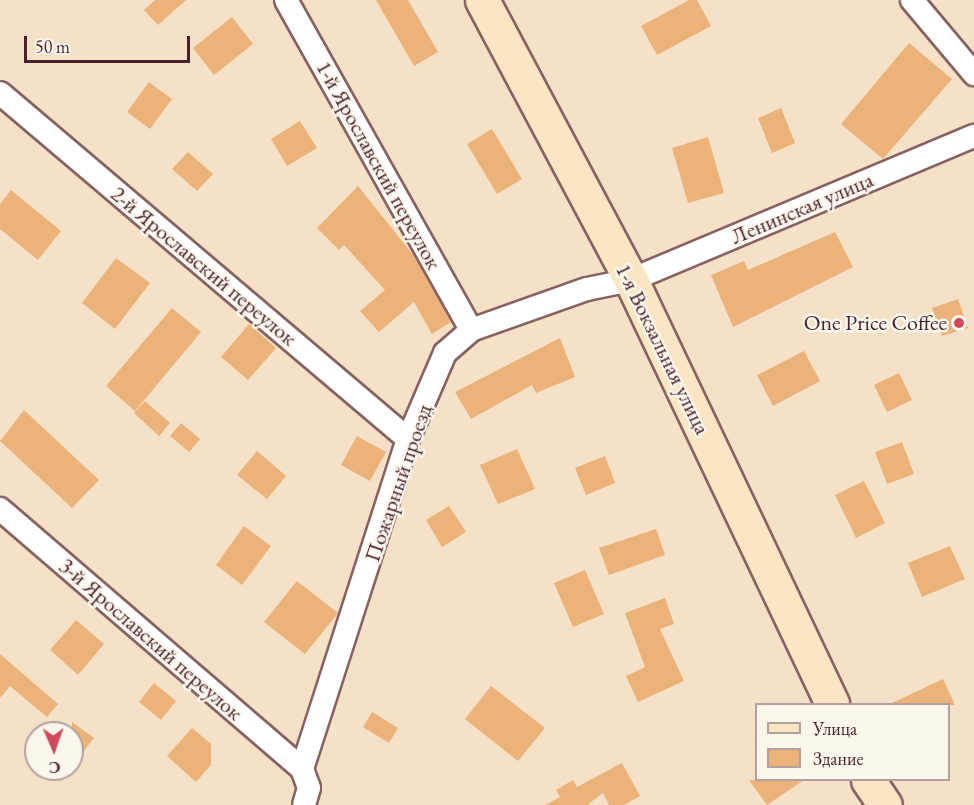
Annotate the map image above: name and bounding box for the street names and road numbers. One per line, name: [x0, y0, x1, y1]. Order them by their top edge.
street label: 1-й Ярославский переулок: [311, 56, 447, 274]
street label: Ленинская улица: [727, 166, 877, 250]
street label: 2-й Ярославский переулок: [106, 181, 302, 351]
street label: 1-я Вокзальная улица: [610, 259, 716, 439]
street label: Пожарный проезд: [359, 401, 437, 565]
street label: 3-й Ярославский переулок: [54, 552, 248, 726]

